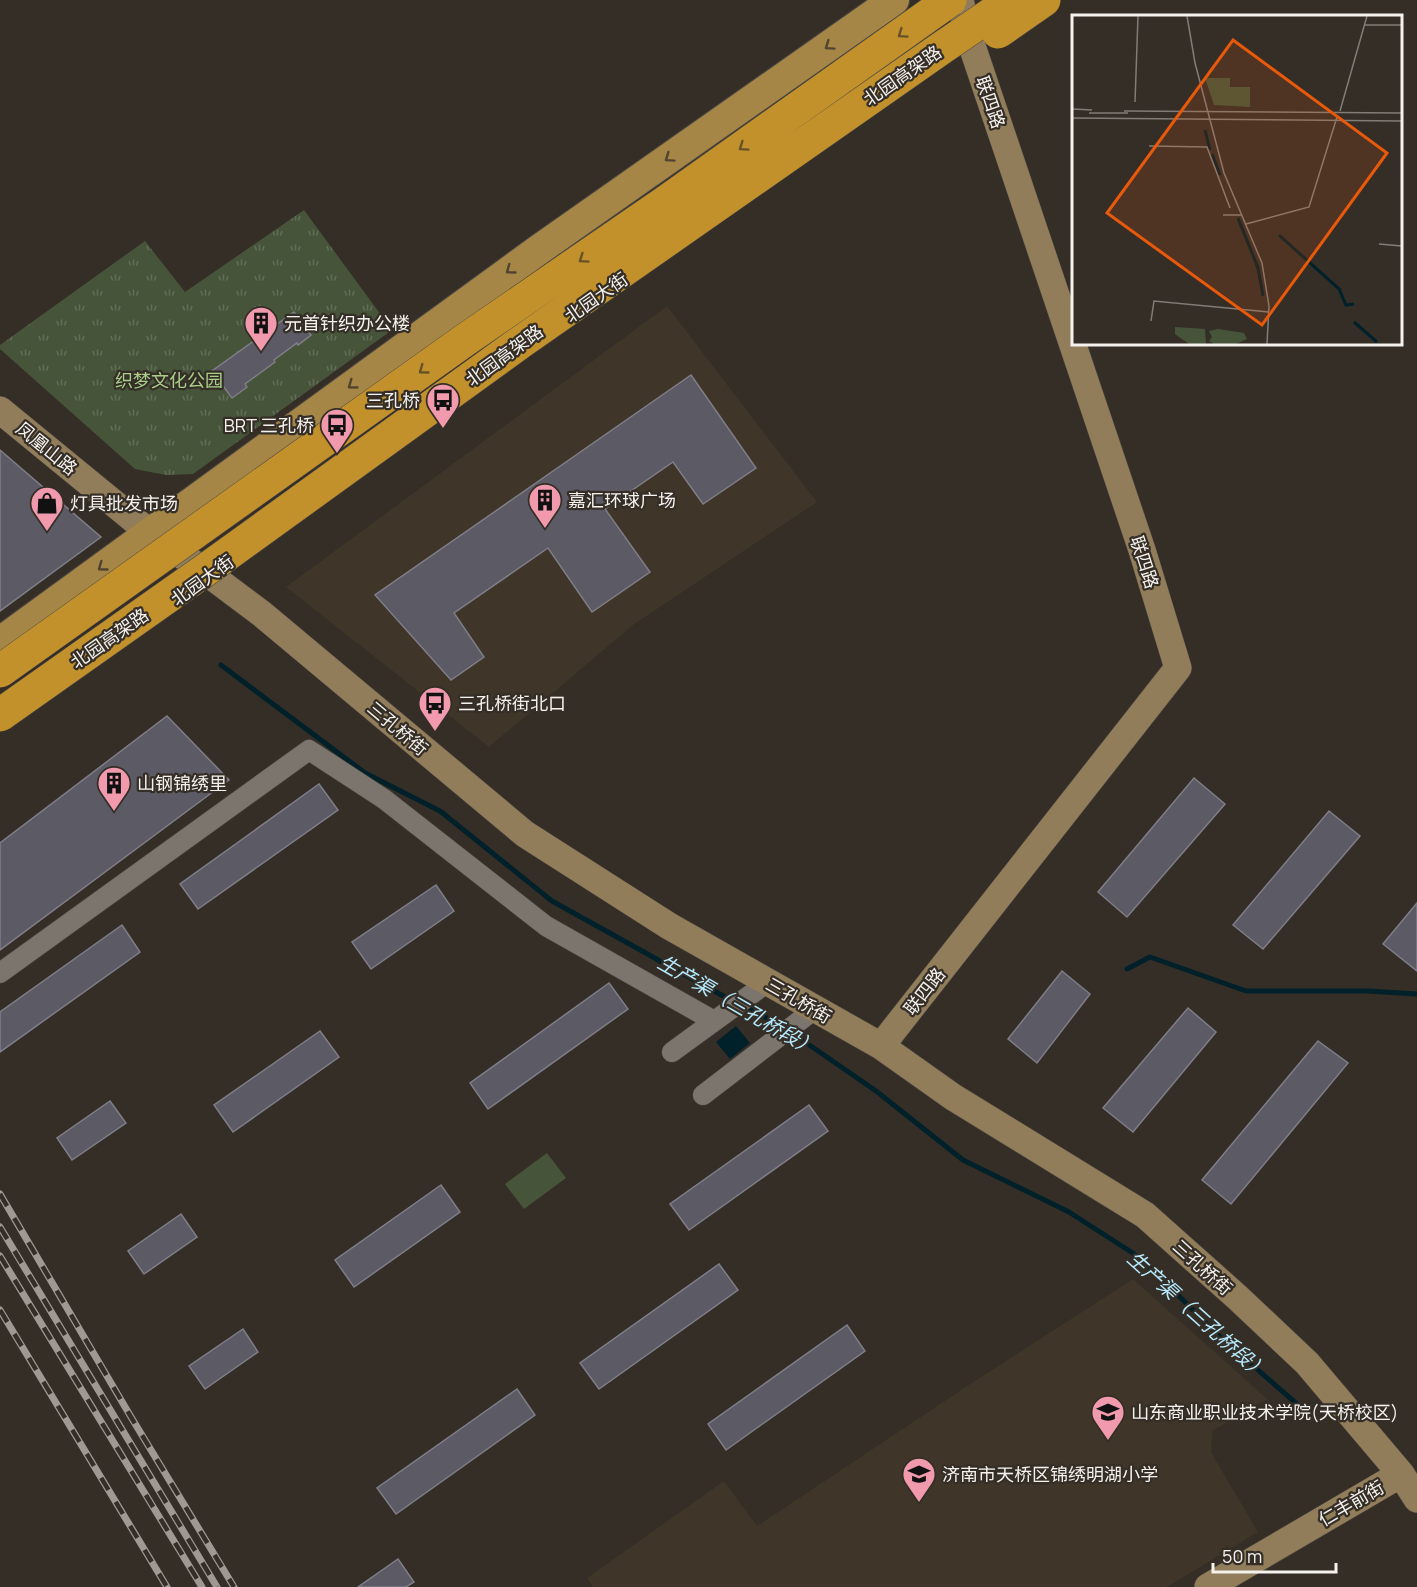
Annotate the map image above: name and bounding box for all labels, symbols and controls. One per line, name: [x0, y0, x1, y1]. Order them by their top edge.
inset map: [1072, 15, 1402, 345]
one-way arrow: [898, 27, 909, 38]
one-way arrow: [825, 39, 836, 50]
street label: 北园高架路: [858, 39, 946, 111]
street label: 联四路: [971, 73, 1011, 131]
one-way arrow: [739, 140, 750, 151]
one-way arrow: [665, 151, 676, 162]
one-way arrow: [579, 252, 590, 263]
one-way arrow: [506, 263, 517, 274]
street label: 北园大街: [560, 267, 632, 327]
building icon: 元首针织办公楼: [243, 305, 279, 352]
place label: 元首针织办公楼: [284, 311, 410, 335]
street label: 北园高架路: [461, 319, 547, 391]
one-way arrow: [419, 363, 430, 374]
park label: 织梦文化公园: [115, 368, 223, 392]
one-way arrow: [348, 378, 359, 389]
bus stop icon: 三孔桥: [425, 382, 461, 429]
place label: 三孔桥: [366, 388, 420, 412]
bus stop icon: BRT 三孔桥: [319, 407, 355, 454]
place label: BRT 三孔桥: [224, 413, 314, 437]
street label: 凤凰山路: [11, 416, 83, 480]
building icon: 嘉汇环球广场: [527, 482, 563, 529]
shop icon: 灯具批发市场: [29, 485, 65, 532]
place label: 嘉汇环球广场: [568, 488, 676, 512]
place label: 灯具批发市场: [70, 491, 178, 515]
street label: 联四路: [1125, 533, 1165, 591]
street label: 北园大街: [166, 549, 238, 611]
one-way arrow: [98, 559, 109, 570]
street label: 北园高架路: [65, 602, 153, 674]
bus stop icon: 三孔桥街北口: [417, 685, 453, 732]
place label: 三孔桥街北口: [458, 691, 566, 715]
street label: 三孔桥街: [363, 696, 433, 760]
building icon: 山钢锦绣里: [96, 765, 132, 812]
place label: 山钢锦绣里: [137, 771, 227, 795]
water label: 生产渠（三孔桥段）: [653, 948, 823, 1062]
street label: 联四路: [898, 962, 950, 1020]
street label: 三孔桥街: [762, 972, 836, 1028]
street label: 三孔桥街: [1168, 1234, 1238, 1300]
water label: 生产渠（三孔桥段）: [1122, 1245, 1274, 1385]
school or university icon: 山东商业职业技术学院(天桥校区): [1090, 1394, 1126, 1441]
place label: 山东商业职业技术学院(天桥校区): [1131, 1400, 1398, 1424]
school or university icon: 济南市天桥区锦绣明湖小学: [901, 1456, 937, 1503]
place label: 济南市天桥区锦绣明湖小学: [942, 1462, 1158, 1486]
street label: 仁丰前街: [1314, 1475, 1388, 1531]
scale bar: [1213, 1536, 1336, 1574]
text: 50 m: [1222, 1544, 1262, 1568]

